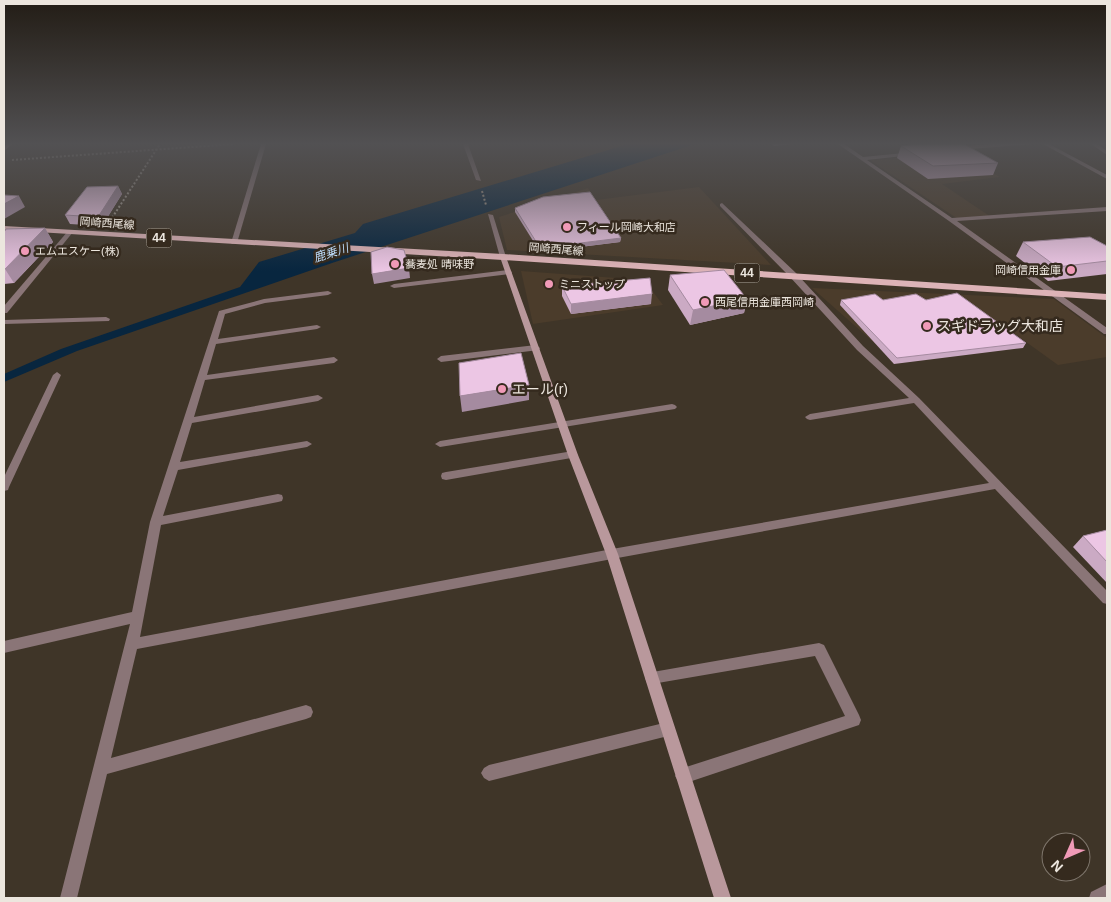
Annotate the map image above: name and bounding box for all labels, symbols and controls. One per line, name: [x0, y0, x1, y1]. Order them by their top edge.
street label: 岡崎西尾線: [79, 215, 135, 231]
marker: フィール岡崎大和店: [561, 221, 573, 233]
place label: フィール岡崎大和店: [577, 221, 676, 233]
road number: 44: [146, 228, 172, 248]
water label: 鹿乗川: [312, 240, 352, 265]
street label: 岡崎西尾線: [528, 241, 584, 257]
marker: エムエスケー(株): [19, 245, 31, 257]
place label: エムエスケー(株): [35, 245, 119, 257]
marker: 蕎麦処 晴味野: [389, 258, 401, 270]
place label: 蕎麦処 晴味野: [405, 258, 474, 270]
road number: 44: [734, 264, 760, 282]
place label: 岡崎信用金庫: [995, 264, 1061, 276]
marker: 岡崎信用金庫: [1065, 264, 1077, 276]
marker: ミニストップ: [543, 278, 555, 290]
place label: ミニストップ: [559, 278, 625, 290]
marker: 西尾信用金庫西岡崎: [699, 296, 711, 308]
place label: 西尾信用金庫西岡崎: [715, 296, 814, 308]
place label: スギドラッグ大和店: [937, 318, 1063, 334]
marker: スギドラッグ大和店: [921, 320, 933, 332]
place label: エール(r): [512, 381, 568, 397]
marker: エール(r): [496, 383, 508, 395]
north arrow: [1041, 832, 1091, 882]
text: N: [1048, 857, 1066, 875]

